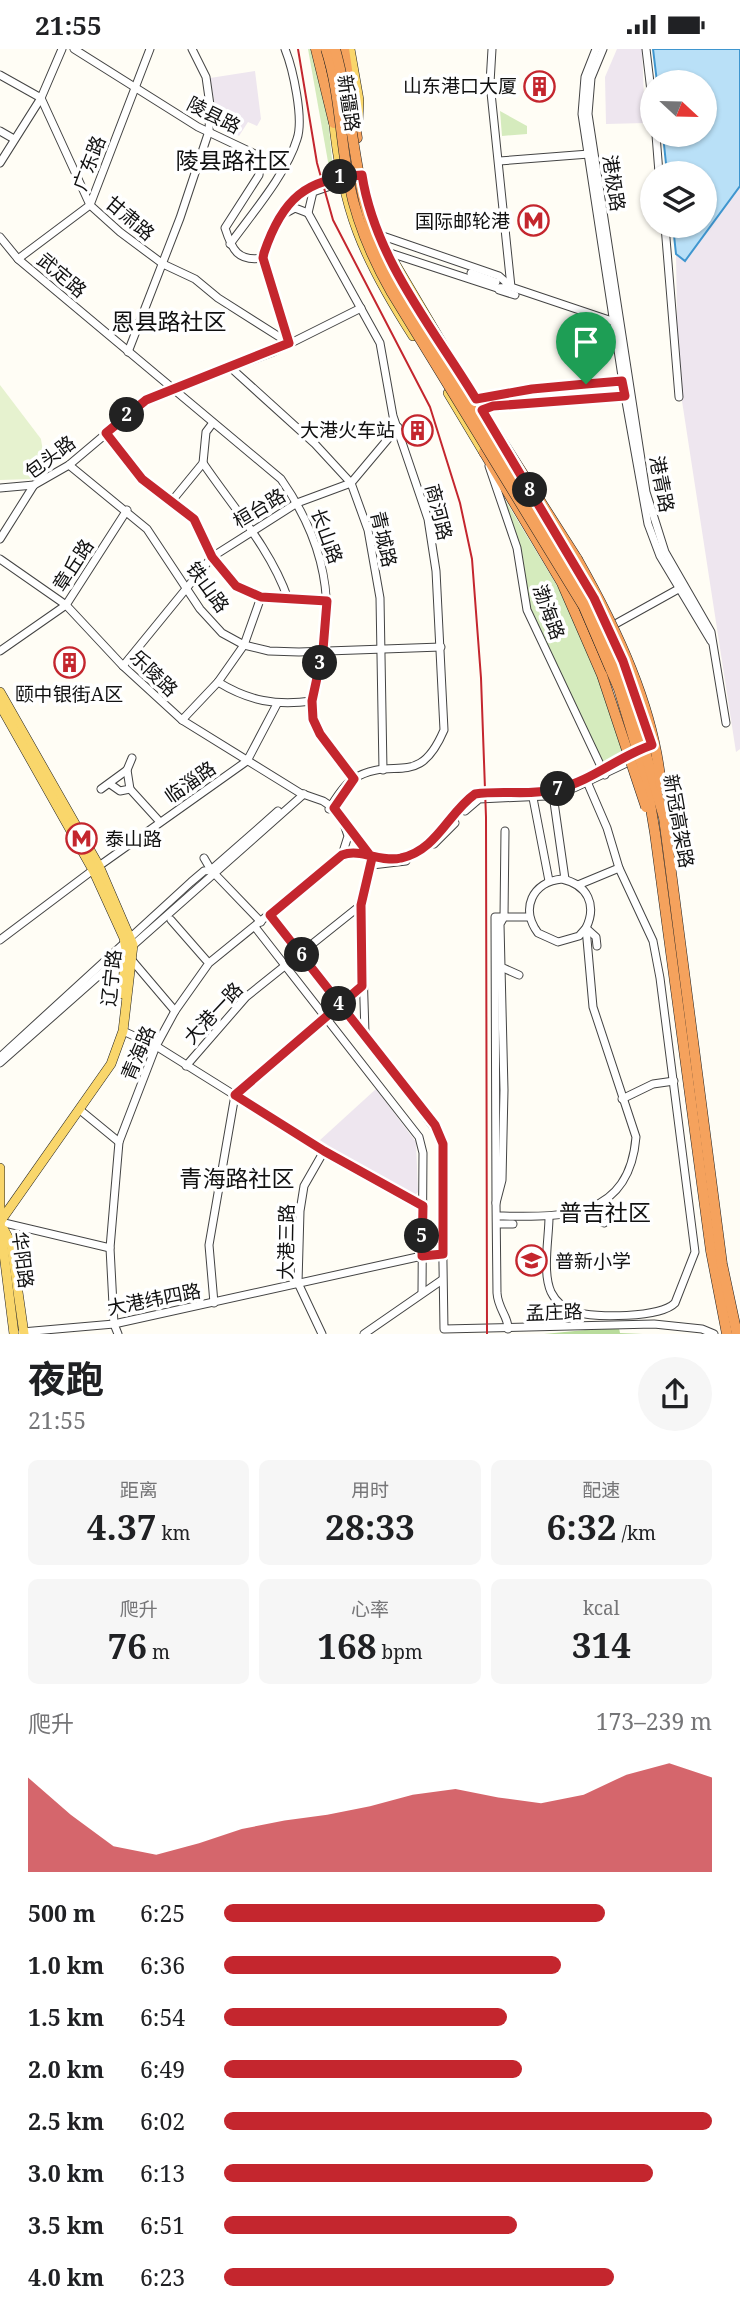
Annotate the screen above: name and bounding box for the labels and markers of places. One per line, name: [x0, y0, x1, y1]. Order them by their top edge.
building icon: 山东港口大厦: [523, 69, 557, 103]
place label: 山东港口大厦: [403, 73, 517, 99]
pin: 1: [322, 159, 358, 195]
metro station icon: 国际邮轮港: [516, 204, 550, 238]
place label: 国际邮轮港: [415, 208, 510, 234]
pin: [556, 312, 616, 384]
pin: 2: [110, 397, 144, 433]
building icon: 大港火车站: [401, 413, 435, 447]
place label: 大港火车站: [300, 417, 395, 443]
pin: 8: [512, 473, 548, 507]
pin: 3: [302, 645, 338, 681]
building icon: 颐中银街A区: [52, 646, 86, 680]
place label: 颐中银街A区: [15, 681, 123, 707]
pin: 7: [540, 771, 576, 807]
metro station icon: 泰山路: [65, 822, 99, 856]
place label: 泰山路: [105, 826, 162, 852]
pin: 6: [284, 937, 320, 972]
pin: 4: [322, 986, 356, 1021]
pin: 5: [404, 1219, 440, 1253]
school or university icon: 普新小学: [515, 1244, 549, 1278]
place label: 普新小学: [555, 1248, 631, 1274]

